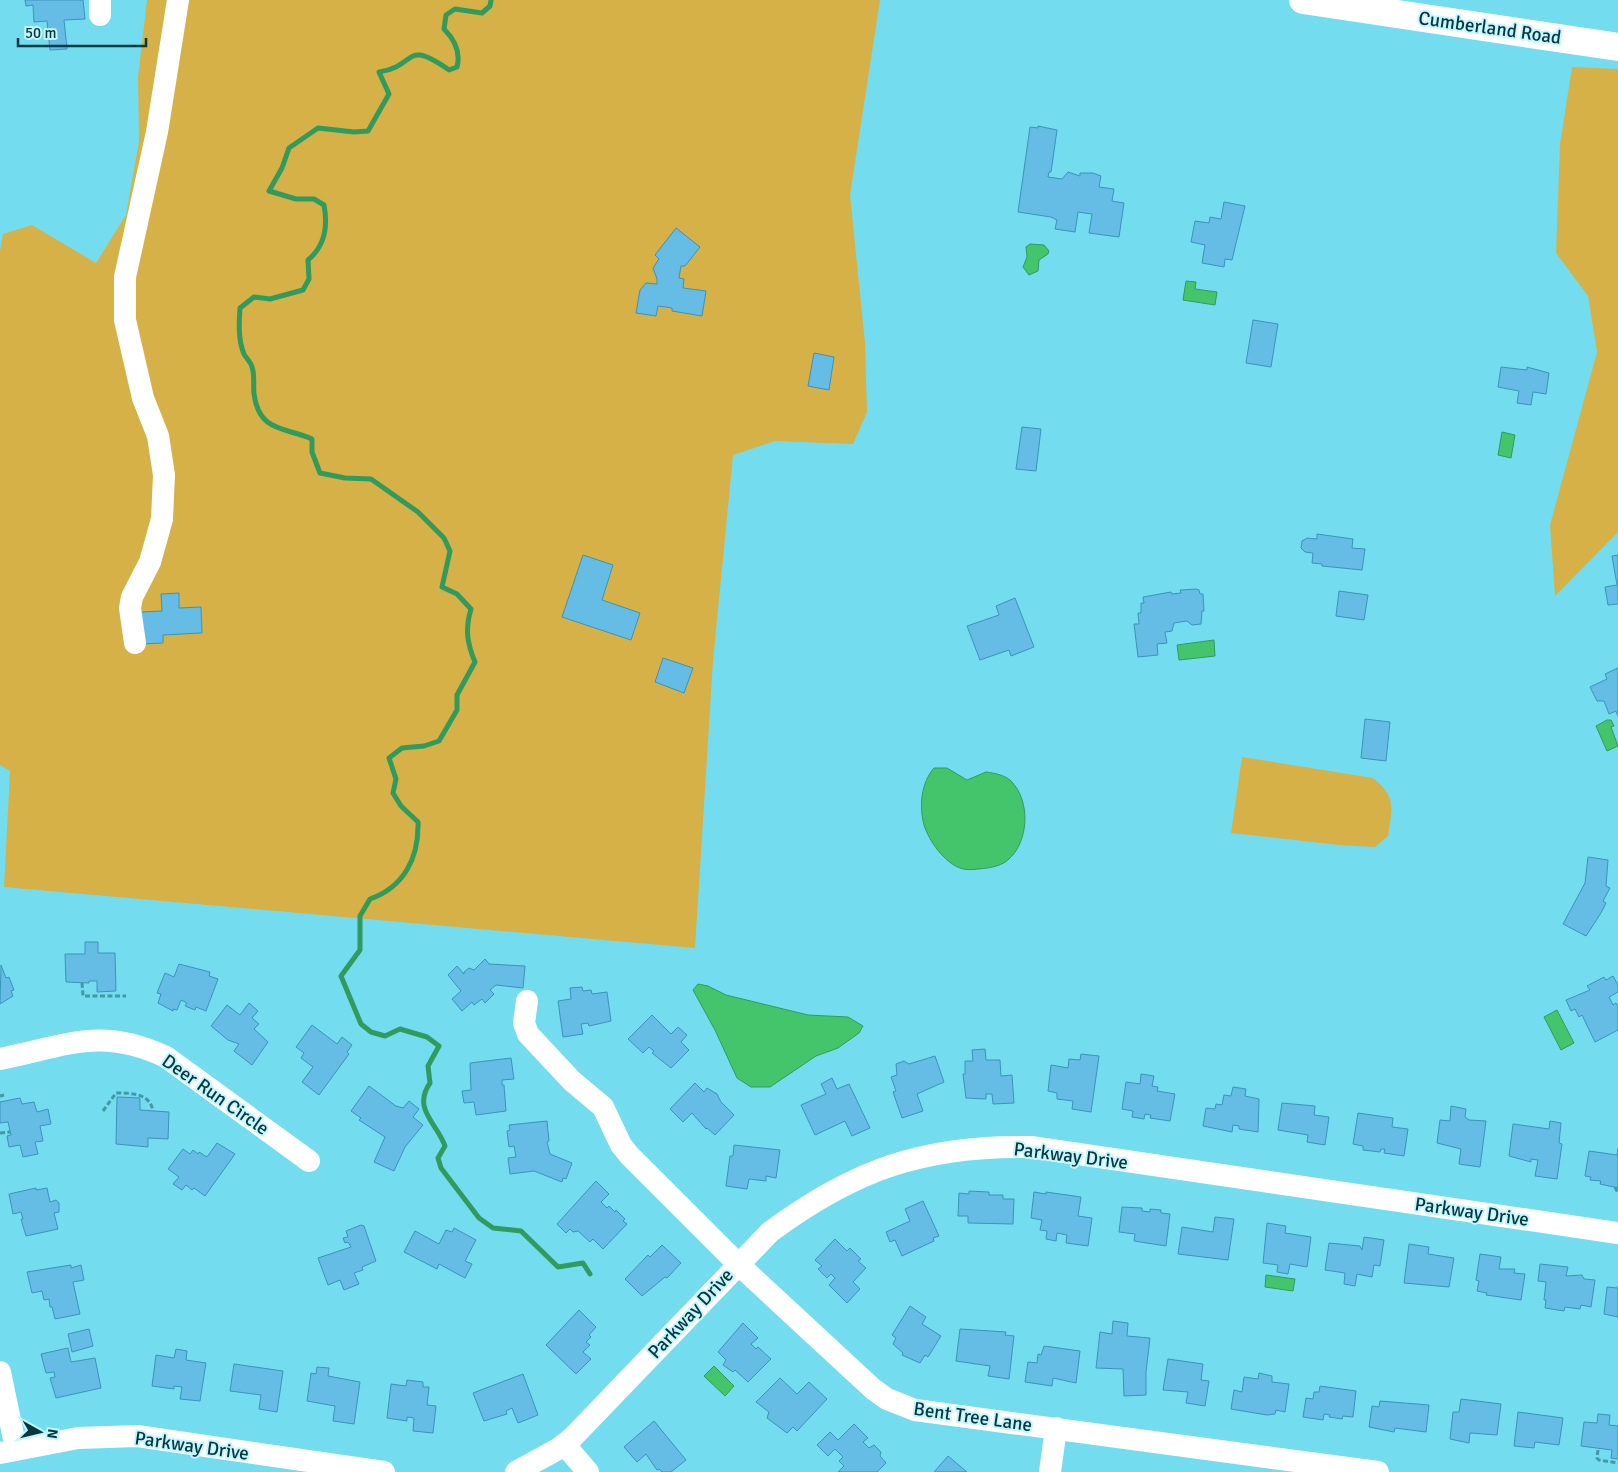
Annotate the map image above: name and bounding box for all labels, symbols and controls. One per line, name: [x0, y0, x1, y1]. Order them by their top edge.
street label: Cumberland Road: [1417, 6, 1563, 50]
scale bar: [18, 15, 145, 47]
text: 50 m: [25, 24, 56, 42]
street label: Deer Run Circle: [157, 1049, 274, 1141]
street label: Parkway Drive: [1012, 1137, 1129, 1175]
street label: Parkway Drive: [1413, 1192, 1530, 1232]
street label: Parkway Drive: [643, 1263, 739, 1364]
street label: Bent Tree Lane: [912, 1397, 1034, 1437]
north arrow: [15, 1407, 65, 1457]
street label: Parkway Drive: [133, 1426, 250, 1466]
text: N: [43, 1428, 61, 1440]

